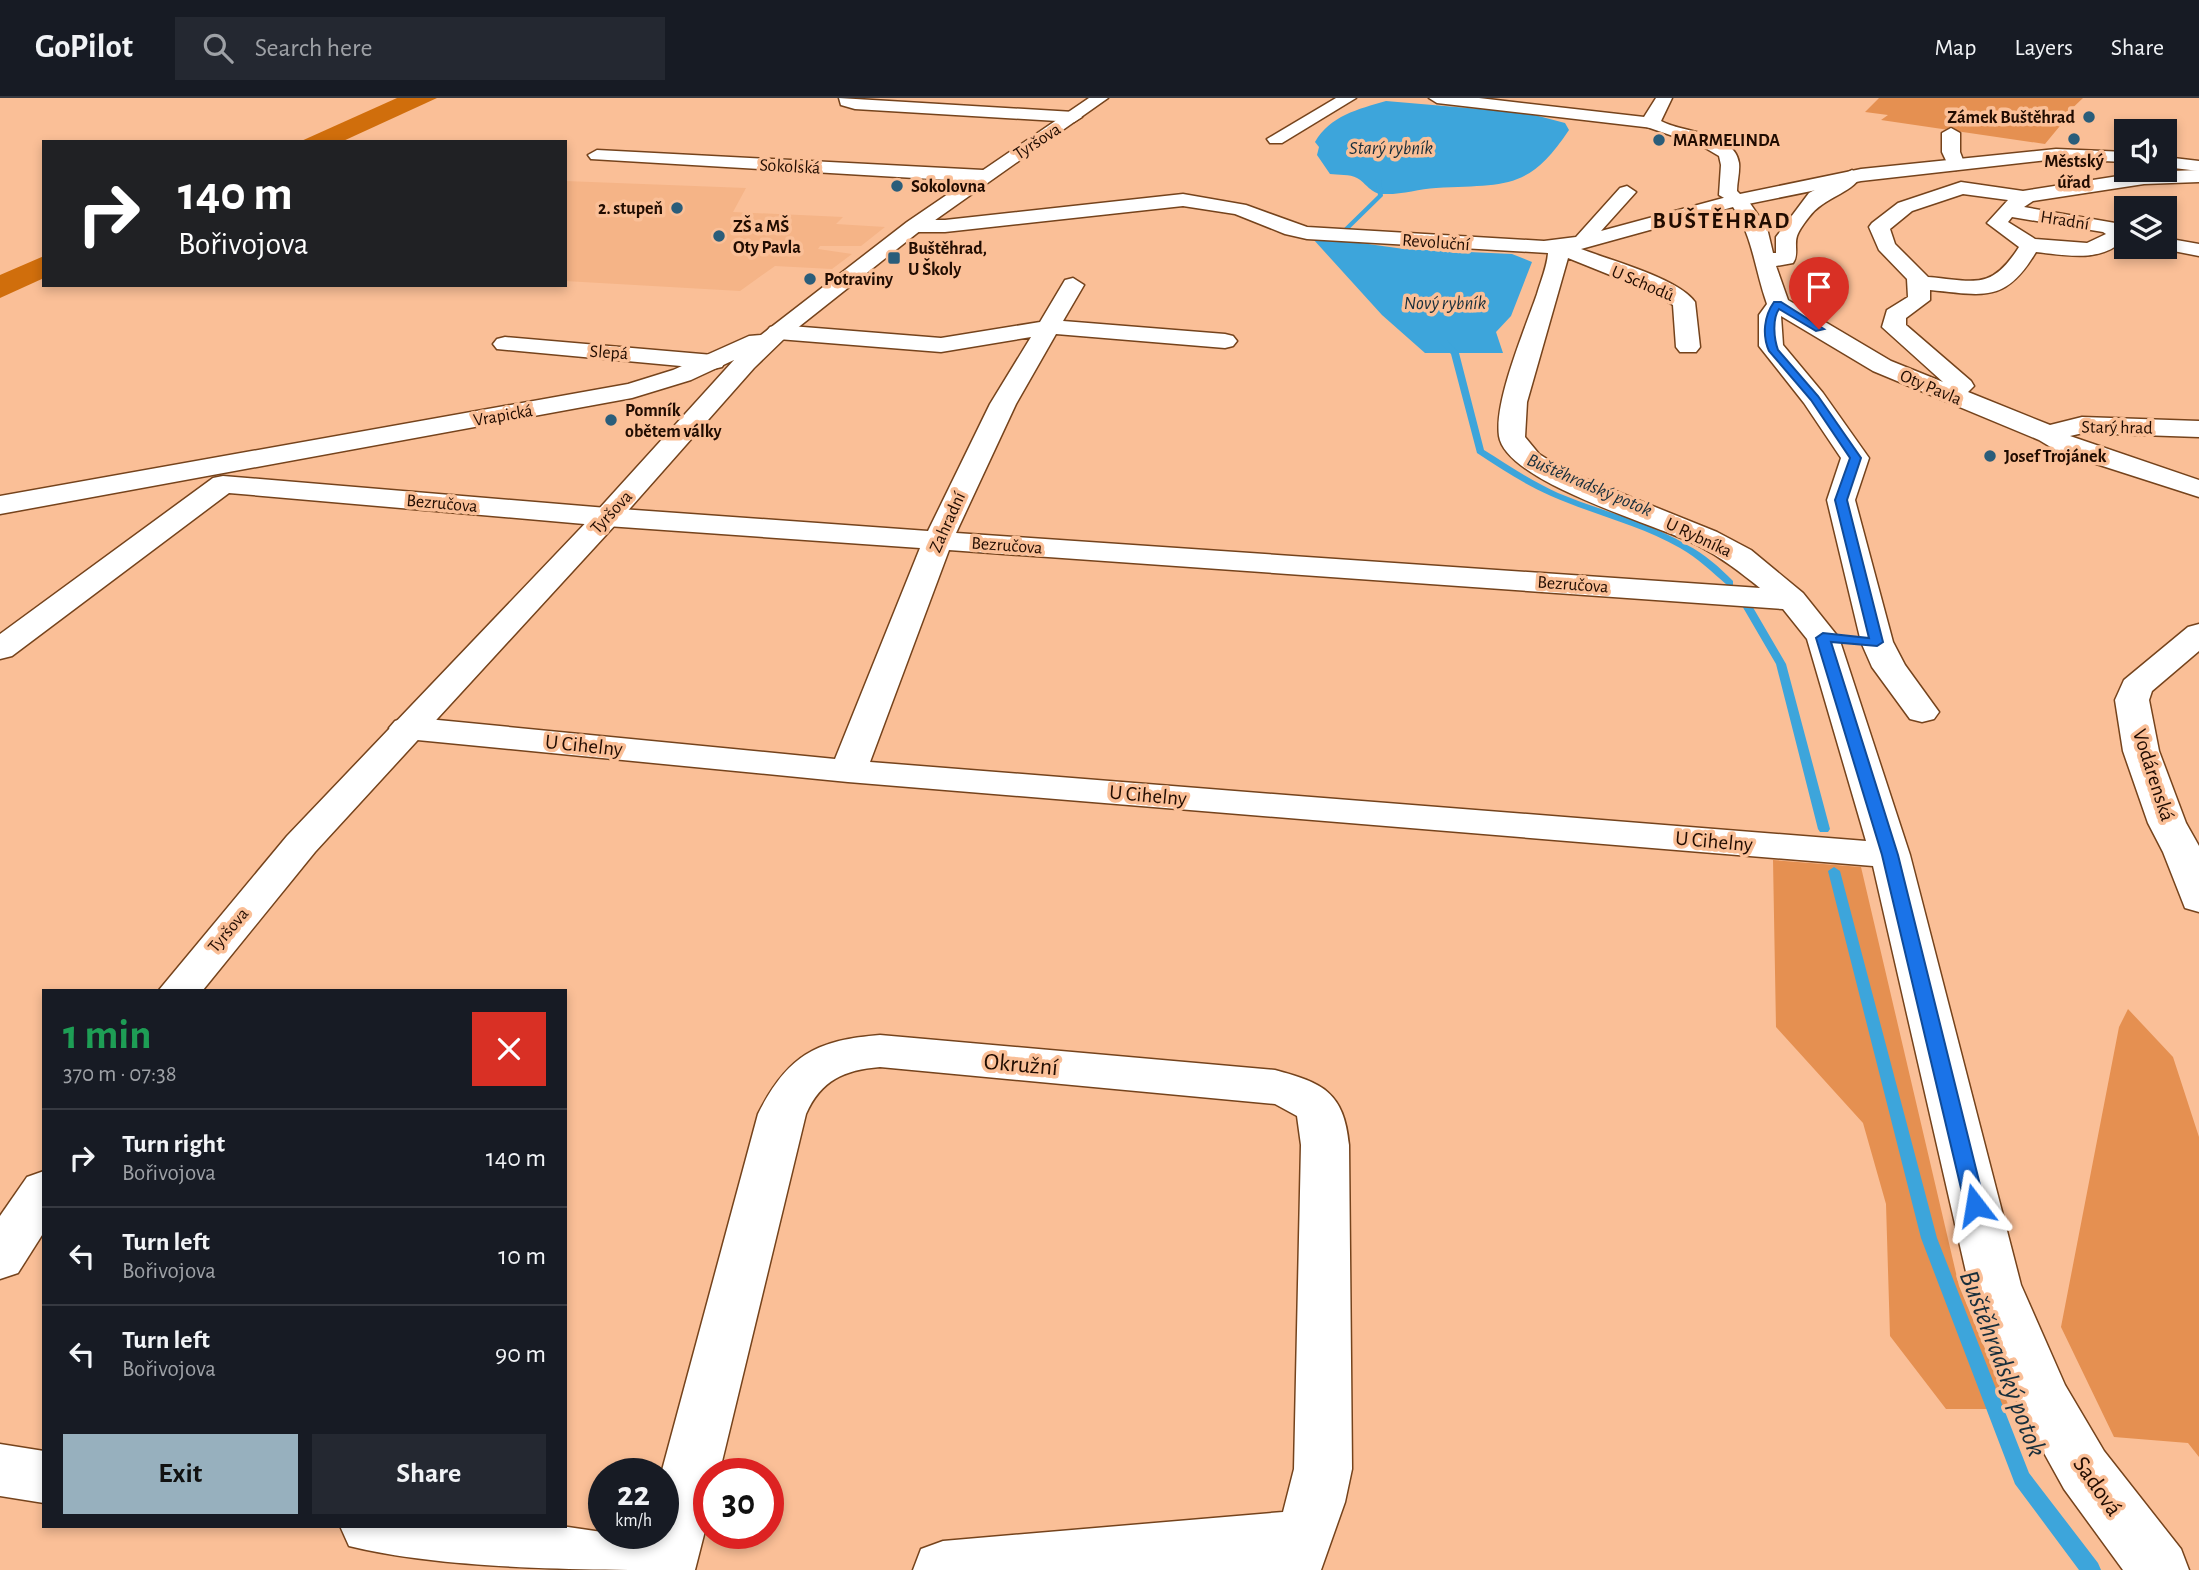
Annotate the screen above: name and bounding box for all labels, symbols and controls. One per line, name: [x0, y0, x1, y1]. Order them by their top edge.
search box: [175, 17, 665, 80]
icon: search: [199, 29, 237, 67]
text: GoPilot: [35, 31, 133, 64]
text: Search here: [255, 35, 372, 61]
text: Map: [1934, 36, 1976, 60]
text: Layers: [2014, 36, 2073, 60]
text: Share: [2111, 36, 2164, 60]
place label: Zámek Buštěhrad: [1947, 109, 2076, 127]
marker: Zámek Buštěhrad: [2081, 109, 2097, 125]
map controls: [2114, 119, 2177, 259]
button: sound: [2114, 119, 2177, 182]
street label: Tyršova: [1011, 120, 1064, 164]
marker: Městský úřad: [2066, 131, 2082, 147]
marker: MARMELINDA: [1651, 132, 1667, 148]
place label: MARMELINDA: [1673, 132, 1780, 150]
water label: Starý rybník: [1349, 139, 1433, 158]
place label: Městský úřad: [2044, 153, 2105, 192]
street label: Sokolská: [759, 156, 821, 178]
icon: right: [63, 168, 154, 259]
text: 140 m: [178, 170, 293, 219]
marker: Sokolovna: [889, 178, 905, 194]
place label: Sokolovna: [911, 178, 986, 196]
button: layers: [2114, 196, 2177, 259]
place label: 2. stupeň: [598, 200, 663, 218]
marker: 2. stupeň: [669, 200, 685, 216]
district label: BUŠTĚHRAD: [1653, 207, 1791, 233]
street label: Hradní: [2039, 208, 2091, 234]
place label: ZŠ a MŠ Oty Pavla: [733, 215, 801, 257]
text: Bořivojova: [178, 228, 309, 260]
marker: ZŠ a MŠ Oty Pavla: [711, 228, 727, 244]
street label: Revoluční: [1401, 232, 1471, 254]
place label: Buštěhrad, U Školy: [908, 240, 987, 279]
marker: Buštěhrad, U Školy: [886, 250, 902, 266]
pin: [1789, 257, 1849, 329]
street label: U Schodů: [1609, 263, 1677, 305]
icon: arrive: [1800, 268, 1838, 306]
marker: Potraviny: [802, 271, 818, 287]
place label: Potraviny: [824, 271, 894, 289]
water label: Nový rybník: [1404, 294, 1486, 313]
street label: Slepá: [589, 343, 629, 363]
street label: Oty Pavla: [1897, 367, 1964, 409]
street label: Vrapická: [472, 402, 534, 430]
place label: Pomník obětem války: [625, 402, 723, 441]
marker: Pomník obětem války: [603, 412, 619, 428]
street label: Starý hrad: [2081, 418, 2153, 438]
marker: Josef Trojánek: [1982, 448, 1998, 464]
place label: Josef Trojánek: [2004, 448, 2106, 466]
water label: Buštěhradský potok: [1524, 450, 1655, 520]
street label: Tyršova: [587, 488, 636, 538]
street label: Zahradní: [927, 489, 969, 555]
street label: Bezručova: [406, 492, 478, 516]
street label: U Rybníka: [1663, 515, 1734, 561]
street label: Bezručova: [971, 535, 1043, 557]
street label: Bezručova: [1537, 574, 1609, 596]
street label: Vodárenská: [2129, 726, 2178, 824]
street label: U Cihelny: [544, 731, 624, 760]
street label: U Cihelny: [1108, 782, 1188, 809]
street label: U Cihelny: [1674, 828, 1754, 855]
street label: Tyršova: [205, 905, 252, 956]
button: close: [472, 1012, 546, 1086]
text: 1 min: [63, 1014, 152, 1056]
street label: Okružní: [983, 1050, 1059, 1080]
text: 370 m · 07:38: [63, 1063, 177, 1086]
text: Turn right: [122, 1131, 225, 1157]
icon: right: [63, 1139, 101, 1177]
text: 140 m: [486, 1145, 546, 1171]
text: Bořivojova: [122, 1162, 216, 1185]
position arrow: [1938, 1168, 2012, 1242]
text: Turn left: [122, 1229, 210, 1255]
icon: left: [63, 1237, 101, 1275]
text: 10 m: [498, 1243, 546, 1269]
text: Bořivojova: [122, 1260, 216, 1283]
water label: Buštěhradský potok: [1954, 1267, 2051, 1461]
text: Turn left: [122, 1327, 210, 1353]
icon: left: [63, 1335, 101, 1373]
text: 90 m: [495, 1341, 546, 1367]
text: Bořivojova: [122, 1358, 216, 1381]
button: Exit: [63, 1434, 298, 1514]
button: Share: [312, 1434, 546, 1514]
street label: Sadová: [2068, 1452, 2126, 1521]
speed limit sign: 30: [693, 1458, 784, 1549]
text: 22: [617, 1477, 650, 1512]
text: km/h: [615, 1512, 652, 1530]

